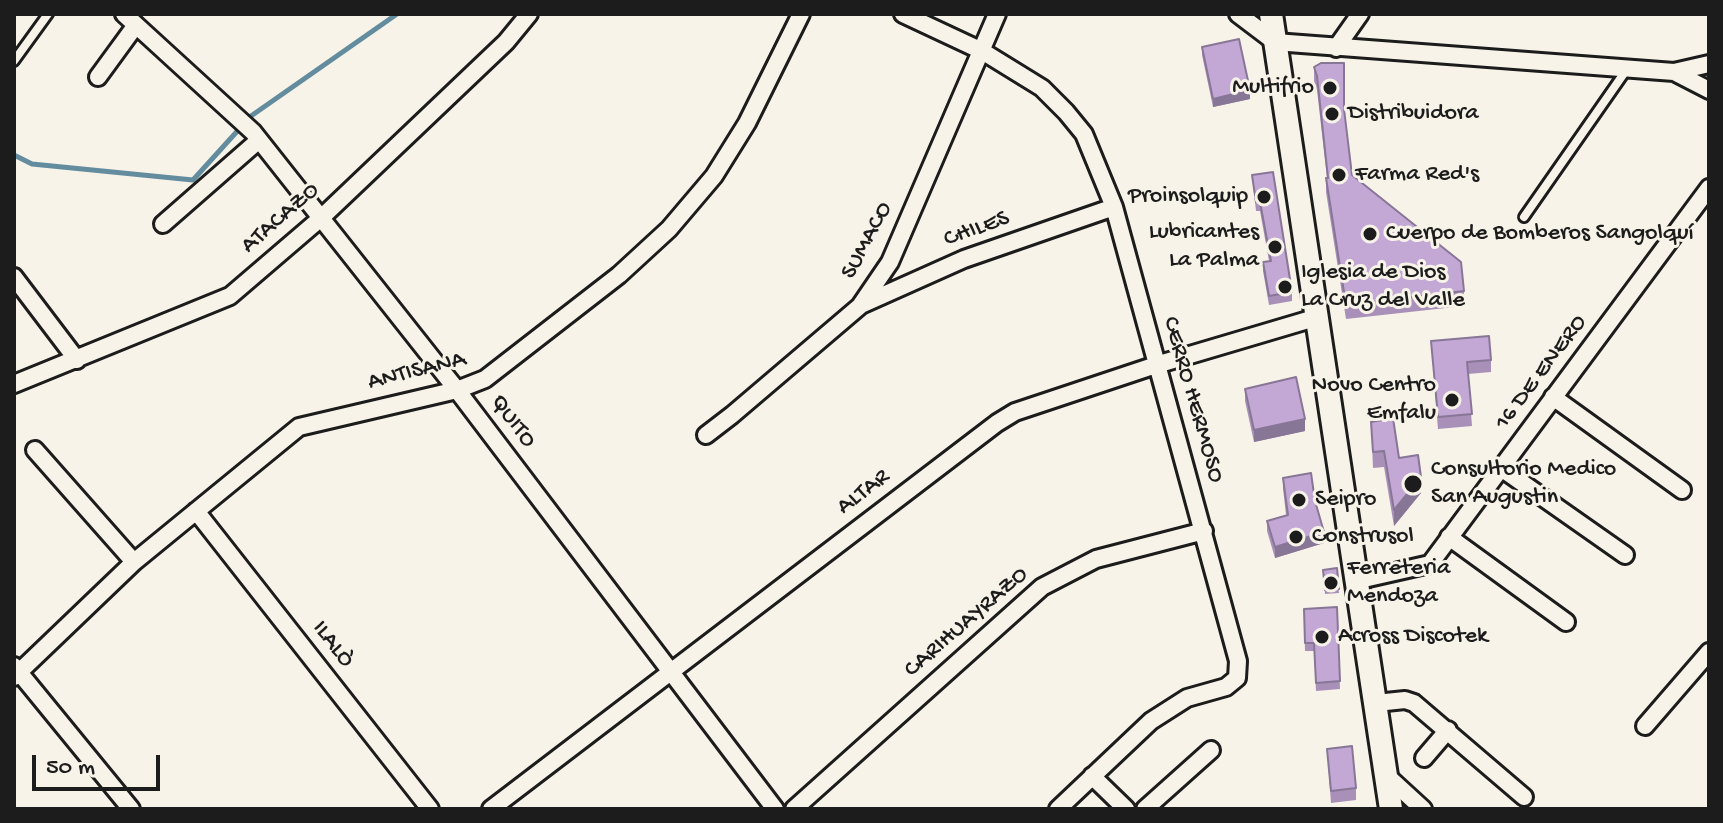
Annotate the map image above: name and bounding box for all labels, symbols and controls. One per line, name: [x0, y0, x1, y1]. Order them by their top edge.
place label: Multifrio: [1232, 74, 1314, 102]
marker: Multifrio: [1321, 79, 1339, 97]
place label: Distribuidora: [1348, 100, 1479, 128]
marker: Distribuidora: [1323, 105, 1341, 123]
place label: Farma Red's: [1355, 161, 1479, 189]
marker: Farma Red's: [1330, 166, 1348, 184]
street label: ATACAZO: [236, 177, 326, 261]
place label: Proinsolquip: [1128, 183, 1248, 211]
marker: Proinsolquip: [1255, 188, 1273, 206]
street label: SUMACO: [836, 197, 900, 285]
street label: CHILES: [940, 205, 1014, 255]
place label: Lubricantes La Palma: [1149, 219, 1259, 275]
place label: Cuerpo de Bomberos Sangolquí: [1386, 220, 1694, 248]
marker: Cuerpo de Bomberos Sangolquí: [1361, 225, 1379, 243]
marker: Lubricantes La Palma: [1266, 238, 1284, 256]
place label: Iglesia de Dios La Cruz del Valle: [1301, 259, 1465, 315]
marker: Iglesia de Dios La Cruz del Valle: [1276, 278, 1294, 296]
street label: 16 DE ENERO: [1489, 310, 1595, 436]
street label: CERRO HERMOSO: [1155, 314, 1229, 486]
street label: ANTISANA: [365, 346, 469, 398]
place label: Novo Centro Emfalu: [1312, 372, 1436, 428]
street label: QUITO: [483, 390, 541, 454]
marker: Novo Centro Emfalu: [1443, 391, 1461, 409]
place label: Consultorio Medico San Augustin: [1431, 456, 1616, 512]
street label: ALTAR: [832, 464, 896, 522]
marker: Consultorio Medico San Augustin: [1402, 473, 1424, 495]
place label: Seipro: [1315, 486, 1376, 514]
marker: Seipro: [1290, 491, 1308, 509]
place label: Construsol: [1312, 523, 1414, 551]
marker: Construsol: [1287, 528, 1305, 546]
place label: Ferreteria Mendoza: [1347, 555, 1450, 611]
street label: CARIHUAYRAZO: [899, 561, 1035, 685]
marker: Ferreteria Mendoza: [1322, 574, 1340, 592]
street label: ILALÒ: [305, 616, 359, 674]
place label: Across Discotek: [1338, 623, 1488, 651]
marker: Across Discotek: [1313, 628, 1331, 646]
scale bar: [36, 739, 164, 789]
text: 50 m: [46, 754, 95, 783]

